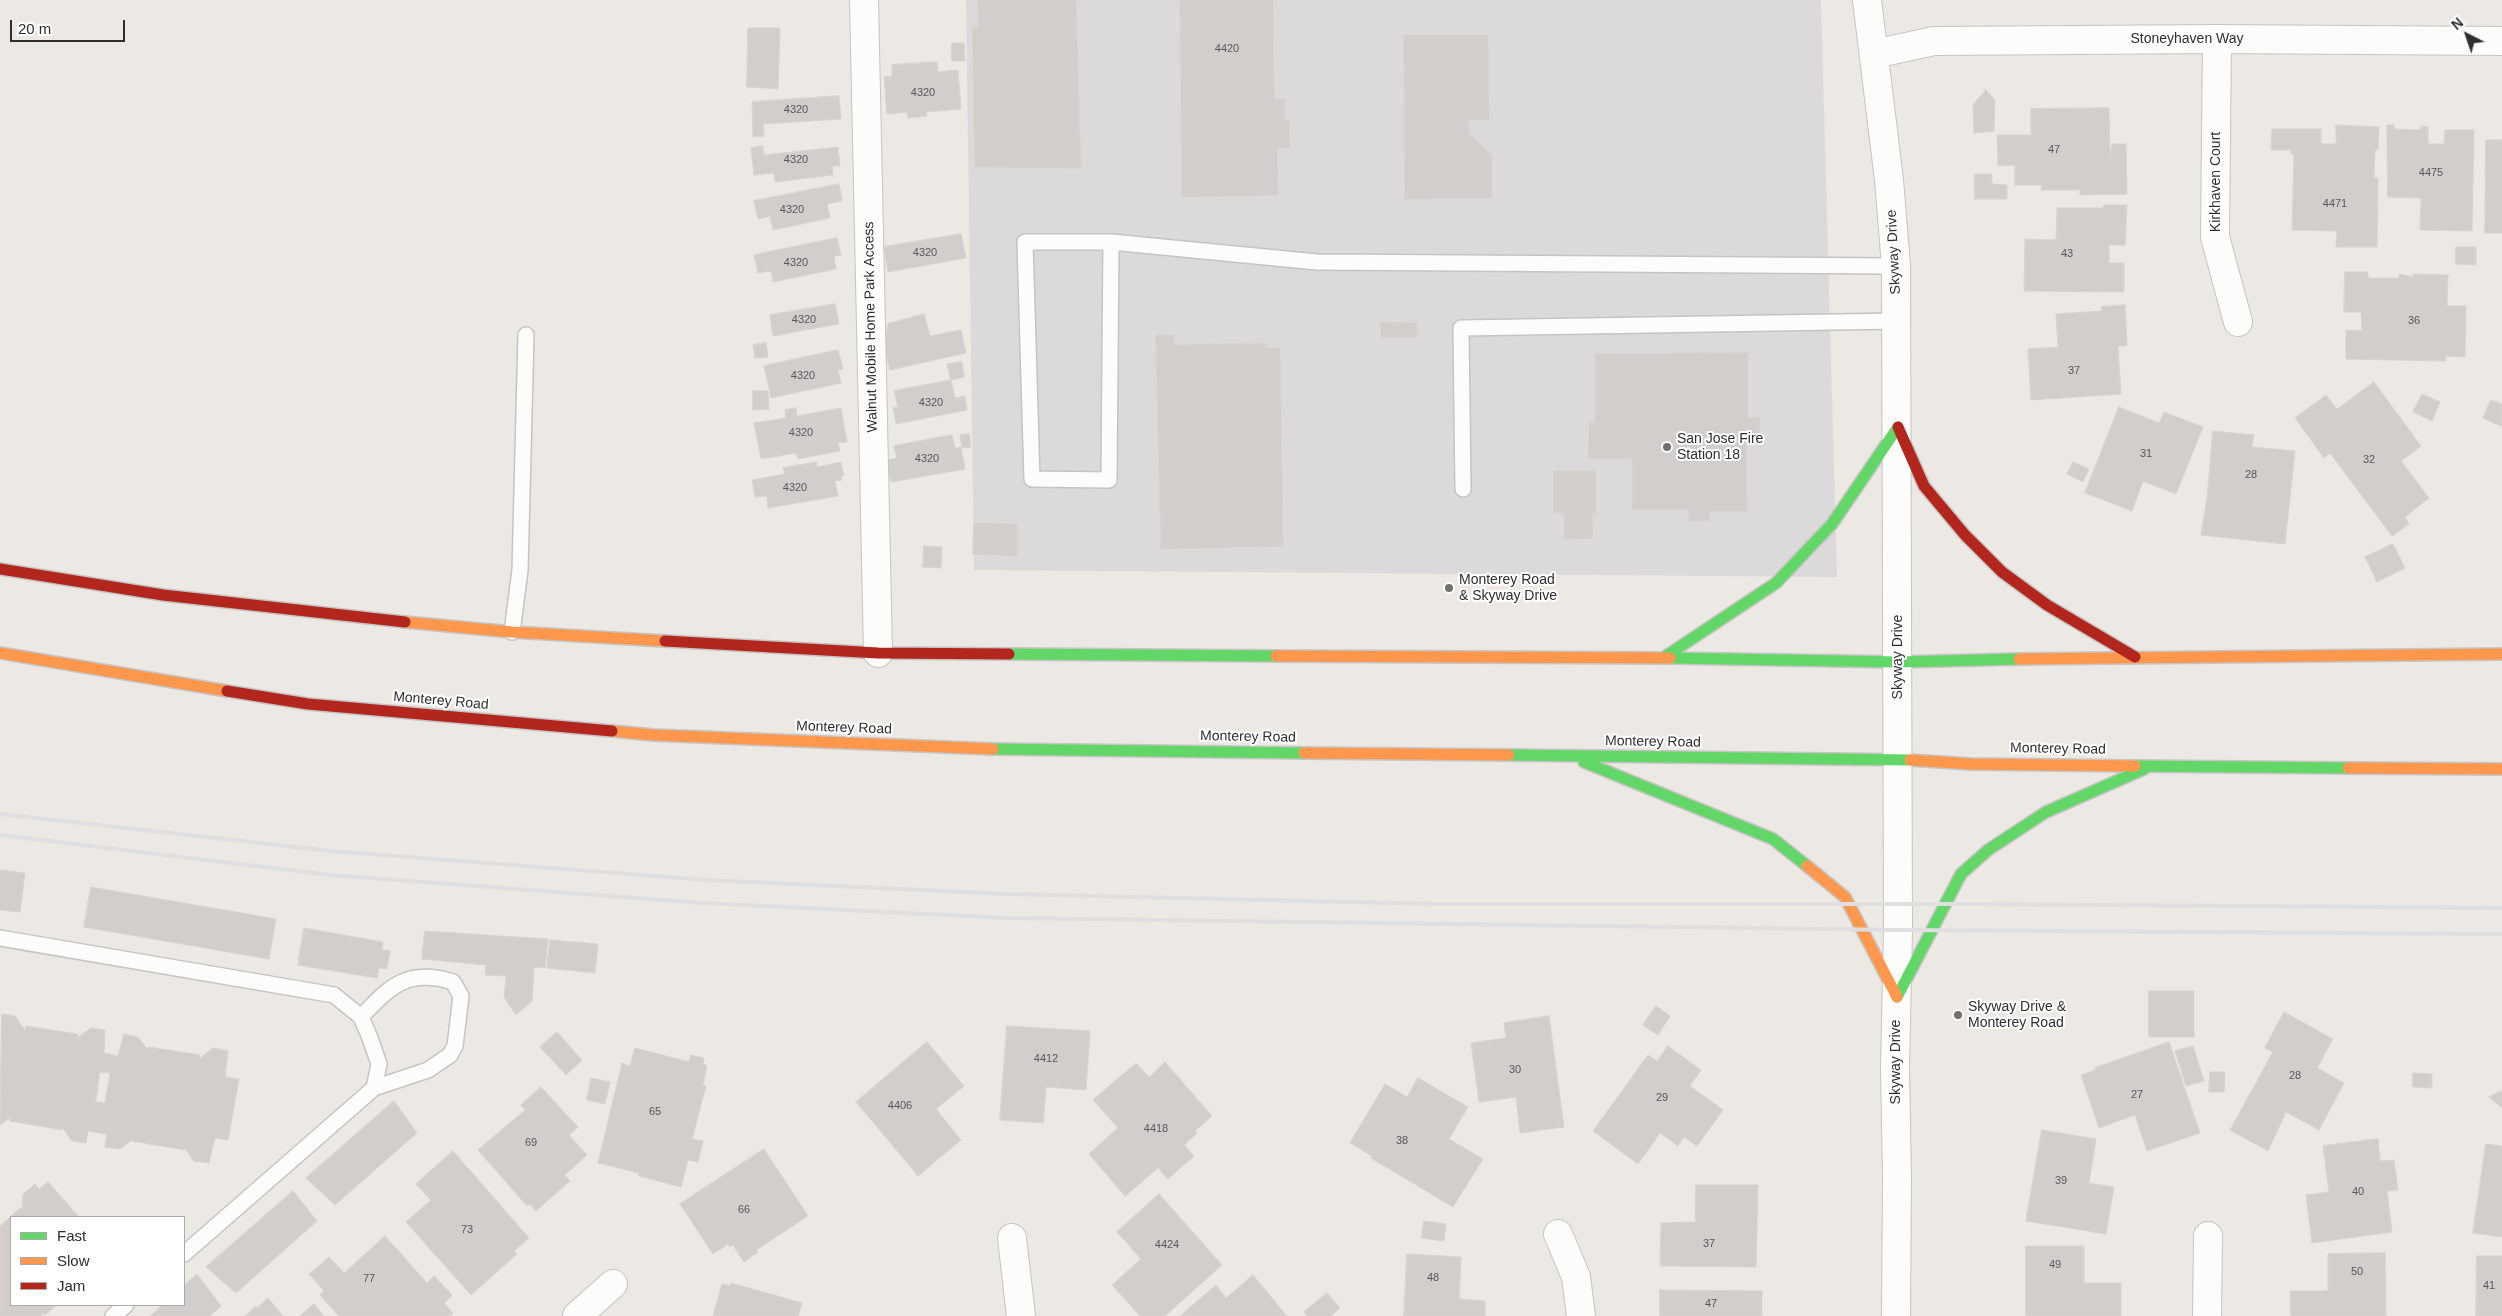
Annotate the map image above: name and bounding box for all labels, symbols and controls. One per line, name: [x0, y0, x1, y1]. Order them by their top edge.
scale bar: [12, 10, 128, 42]
north arrow: [2442, 10, 2492, 60]
text: N: [2448, 14, 2466, 33]
text: 20 m: [18, 20, 51, 37]
street label: Stoneyhaven Way: [2130, 31, 2244, 47]
house number: 4420: [1215, 42, 1239, 56]
house number: 4320: [911, 86, 935, 100]
house number: 4320: [784, 103, 808, 117]
street label: Kirkhaven Court: [2208, 132, 2224, 232]
house number: 47: [2048, 143, 2060, 157]
house number: 4320: [784, 153, 808, 167]
house number: 4475: [2419, 166, 2443, 180]
house number: 4471: [2323, 197, 2347, 211]
house number: 4320: [780, 203, 804, 217]
street label: Skyway Drive: [1883, 209, 1905, 295]
street label: Walnut Mobile Home Park Access: [861, 221, 881, 433]
house number: 4320: [913, 246, 937, 260]
house number: 43: [2061, 247, 2073, 261]
house number: 4320: [784, 256, 808, 270]
house number: 4320: [792, 313, 816, 327]
house number: 36: [2408, 314, 2420, 328]
house number: 37: [2068, 364, 2080, 378]
house number: 4320: [791, 369, 815, 383]
house number: 4320: [919, 396, 943, 410]
house number: 4320: [789, 426, 813, 440]
place label: San Jose Fire Station 18: [1677, 431, 1763, 464]
marker: San Jose Fire Station 18: [1661, 441, 1673, 453]
house number: 31: [2140, 447, 2152, 461]
house number: 4320: [915, 452, 939, 466]
house number: 32: [2363, 453, 2375, 467]
house number: 28: [2245, 468, 2257, 482]
house number: 4320: [783, 481, 807, 495]
place label: Monterey Road & Skyway Drive: [1459, 572, 1557, 604]
marker: Monterey Road & Skyway Drive: [1443, 582, 1455, 594]
street label: Skyway Drive: [1890, 615, 1906, 699]
street label: Monterey Road: [393, 688, 489, 714]
street label: Monterey Road: [796, 718, 892, 738]
street label: Monterey Road: [1200, 728, 1296, 746]
street label: Monterey Road: [1605, 733, 1701, 751]
street label: Monterey Road: [2010, 740, 2106, 758]
place label: Skyway Drive & Monterey Road: [1968, 999, 2066, 1032]
marker: Skyway Drive & Monterey Road: [1952, 1009, 1964, 1021]
street label: Skyway Drive: [1888, 1020, 1904, 1104]
house number: 4412: [1034, 1052, 1058, 1066]
house number: 30: [1509, 1063, 1521, 1077]
house number: 28: [2289, 1069, 2301, 1083]
house number: 27: [2131, 1088, 2143, 1102]
house number: 29: [1656, 1091, 1668, 1105]
house number: 4406: [888, 1099, 912, 1113]
house number: 65: [649, 1105, 661, 1119]
house number: 4418: [1144, 1122, 1168, 1136]
house number: 38: [1396, 1134, 1408, 1148]
house number: 69: [525, 1136, 537, 1150]
house number: 39: [2055, 1174, 2067, 1188]
house number: 40: [2352, 1185, 2364, 1199]
house number: 66: [738, 1203, 750, 1217]
legend: [10, 1216, 185, 1306]
house number: 73: [461, 1223, 473, 1237]
text: Fast: [57, 1227, 86, 1244]
house number: 37: [1703, 1237, 1715, 1251]
house number: 4424: [1155, 1238, 1179, 1252]
text: Slow: [57, 1252, 90, 1269]
house number: 49: [2049, 1258, 2061, 1272]
house number: 50: [2351, 1265, 2363, 1279]
house number: 48: [1427, 1271, 1439, 1285]
house number: 77: [363, 1272, 375, 1286]
text: Jam: [57, 1277, 85, 1294]
house number: 41: [2483, 1279, 2495, 1293]
house number: 47: [1705, 1297, 1717, 1311]

